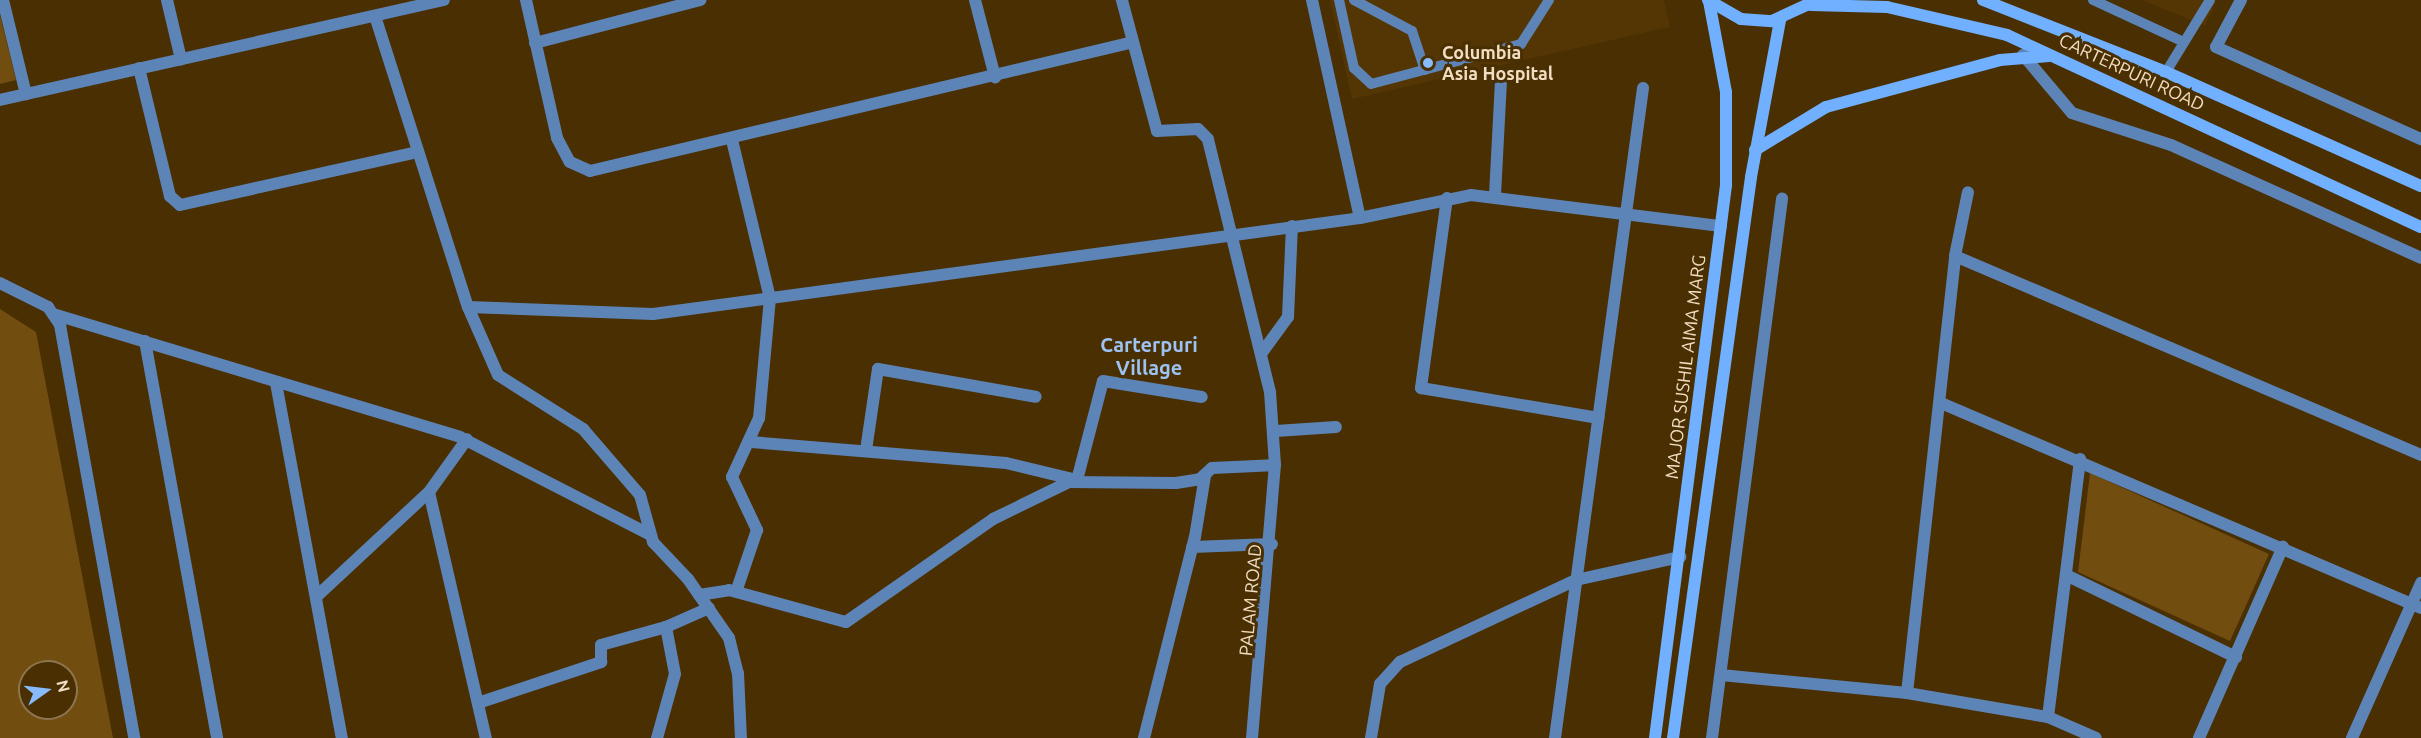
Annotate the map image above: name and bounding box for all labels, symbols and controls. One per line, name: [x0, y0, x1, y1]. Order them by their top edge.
street label: CARTERPURI ROAD: [2056, 29, 2208, 115]
place label: Columbia Asia Hospital: [1442, 42, 1553, 84]
marker: Columbia Asia Hospital: [1419, 54, 1437, 72]
street label: MAJOR SUSHIL AIMA MARG: [1661, 254, 1709, 480]
district label: Carterpuri Village: [1100, 333, 1198, 380]
street label: PALAM ROAD: [1234, 543, 1266, 657]
north arrow: [18, 660, 78, 720]
text: N: [53, 678, 74, 694]

